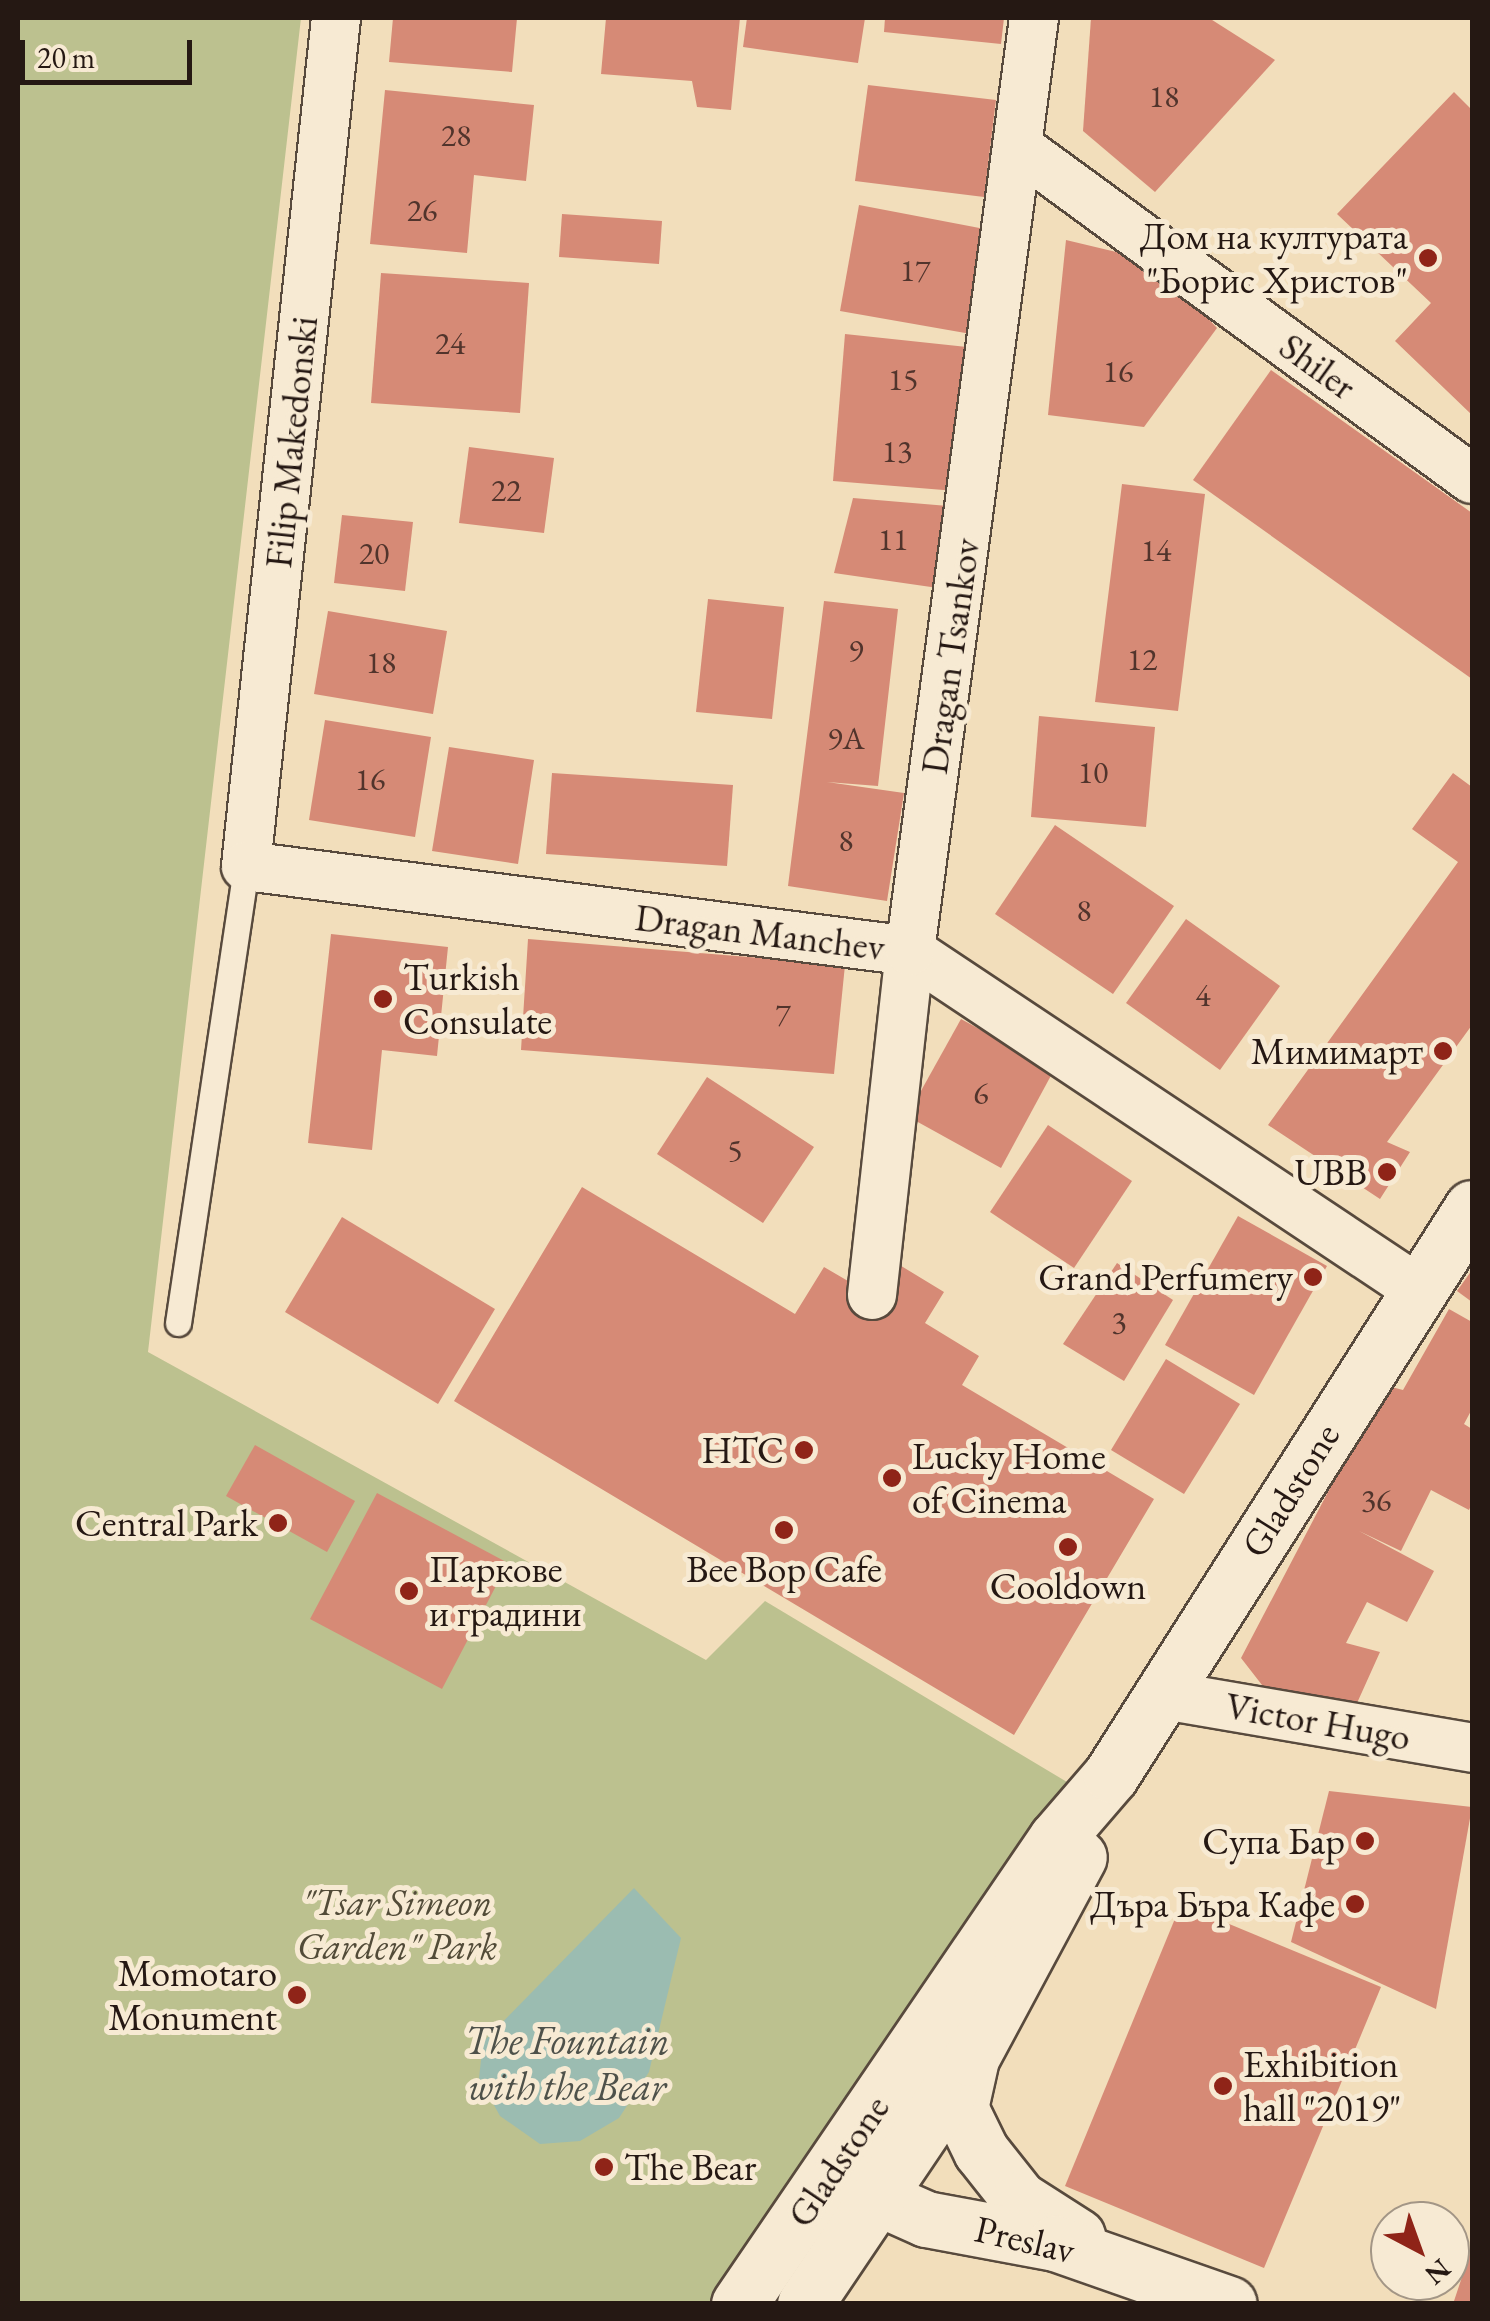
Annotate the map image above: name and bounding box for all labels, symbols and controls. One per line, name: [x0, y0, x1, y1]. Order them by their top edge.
scale bar: [25, 20, 198, 82]
text: 20 m: [37, 38, 95, 77]
house number: 18: [1149, 77, 1179, 115]
house number: 28: [441, 116, 471, 154]
house number: 26: [407, 191, 437, 229]
place label: Дом на културата "Борис Христов": [1140, 213, 1408, 302]
marker: Дом на културата "Борис Христов": [1417, 247, 1439, 269]
house number: 17: [900, 251, 930, 289]
street label: Filip Makedonski: [255, 314, 327, 570]
street label: Shiler: [1271, 323, 1365, 409]
house number: 24: [435, 324, 465, 362]
house number: 16: [1103, 352, 1133, 390]
house number: 15: [888, 360, 918, 398]
house number: 13: [882, 432, 912, 470]
house number: 22: [491, 471, 521, 509]
house number: 11: [878, 520, 908, 558]
house number: 14: [1141, 531, 1171, 569]
house number: 20: [359, 534, 389, 572]
street label: Dragan Tsankov: [911, 535, 989, 777]
house number: 9: [848, 631, 864, 669]
house number: 12: [1127, 640, 1157, 678]
house number: 18: [366, 643, 396, 681]
house number: 9А: [827, 719, 865, 757]
house number: 10: [1078, 753, 1108, 791]
house number: 16: [355, 760, 385, 798]
house number: 8: [838, 821, 854, 859]
house number: 8: [1076, 891, 1092, 929]
street label: Dragan Manchev: [633, 894, 887, 970]
place label: Turkish Consulate: [403, 954, 552, 1044]
house number: 4: [1195, 976, 1211, 1014]
marker: Turkish Consulate: [372, 988, 394, 1010]
house number: 7: [775, 995, 791, 1033]
place label: Мимимарт: [1251, 1028, 1423, 1074]
marker: Мимимарт: [1432, 1040, 1454, 1062]
house number: 6: [973, 1074, 989, 1112]
house number: 5: [727, 1131, 743, 1169]
place label: UBB: [1294, 1149, 1367, 1195]
marker: UBB: [1376, 1161, 1398, 1183]
place label: Grand Perfumery: [1038, 1254, 1293, 1300]
marker: Grand Perfumery: [1302, 1266, 1324, 1288]
house number: 3: [1111, 1303, 1127, 1341]
street label: Gladstone: [1231, 1415, 1349, 1565]
place label: НТС: [702, 1427, 784, 1473]
place label: Lucky Home of Cinema: [912, 1433, 1106, 1522]
marker: НТС: [793, 1439, 815, 1461]
marker: Lucky Home of Cinema: [881, 1467, 903, 1489]
house number: 36: [1361, 1481, 1391, 1519]
place label: Central Park: [75, 1500, 258, 1546]
marker: Central Park: [267, 1512, 289, 1534]
marker: Bee Bop Cafe: [773, 1519, 795, 1541]
marker: Cooldown: [1057, 1536, 1079, 1558]
place label: Паркове и градини: [429, 1546, 581, 1636]
place label: Bee Bop Cafe: [686, 1546, 882, 1592]
place label: Cooldown: [990, 1563, 1146, 1609]
marker: Паркове и градини: [398, 1580, 420, 1602]
street label: Victor Hugo: [1222, 1682, 1414, 1760]
place label: Супа Бар: [1202, 1818, 1345, 1864]
marker: Супа Бар: [1354, 1830, 1376, 1852]
park label: "Tsar Simeon Garden" Park: [297, 1879, 497, 1968]
place label: Дъра Бъра Кафе: [1090, 1881, 1335, 1927]
marker: Дъра Бъра Кафе: [1344, 1893, 1366, 1915]
place label: Momotaro Monument: [108, 1950, 277, 2040]
marker: Momotaro Monument: [286, 1984, 308, 2006]
water label: The Fountain with the Bear: [464, 2016, 670, 2110]
place label: Exhibition hall "2019": [1243, 2041, 1402, 2130]
marker: Exhibition hall "2019": [1212, 2075, 1234, 2097]
street label: Gladstone: [777, 2086, 899, 2236]
place label: The Bear: [624, 2144, 756, 2190]
marker: The Bear: [593, 2156, 615, 2178]
north arrow: [1370, 2201, 1470, 2301]
street label: Preslav: [971, 2205, 1079, 2273]
text: N: [1418, 2251, 1459, 2293]

